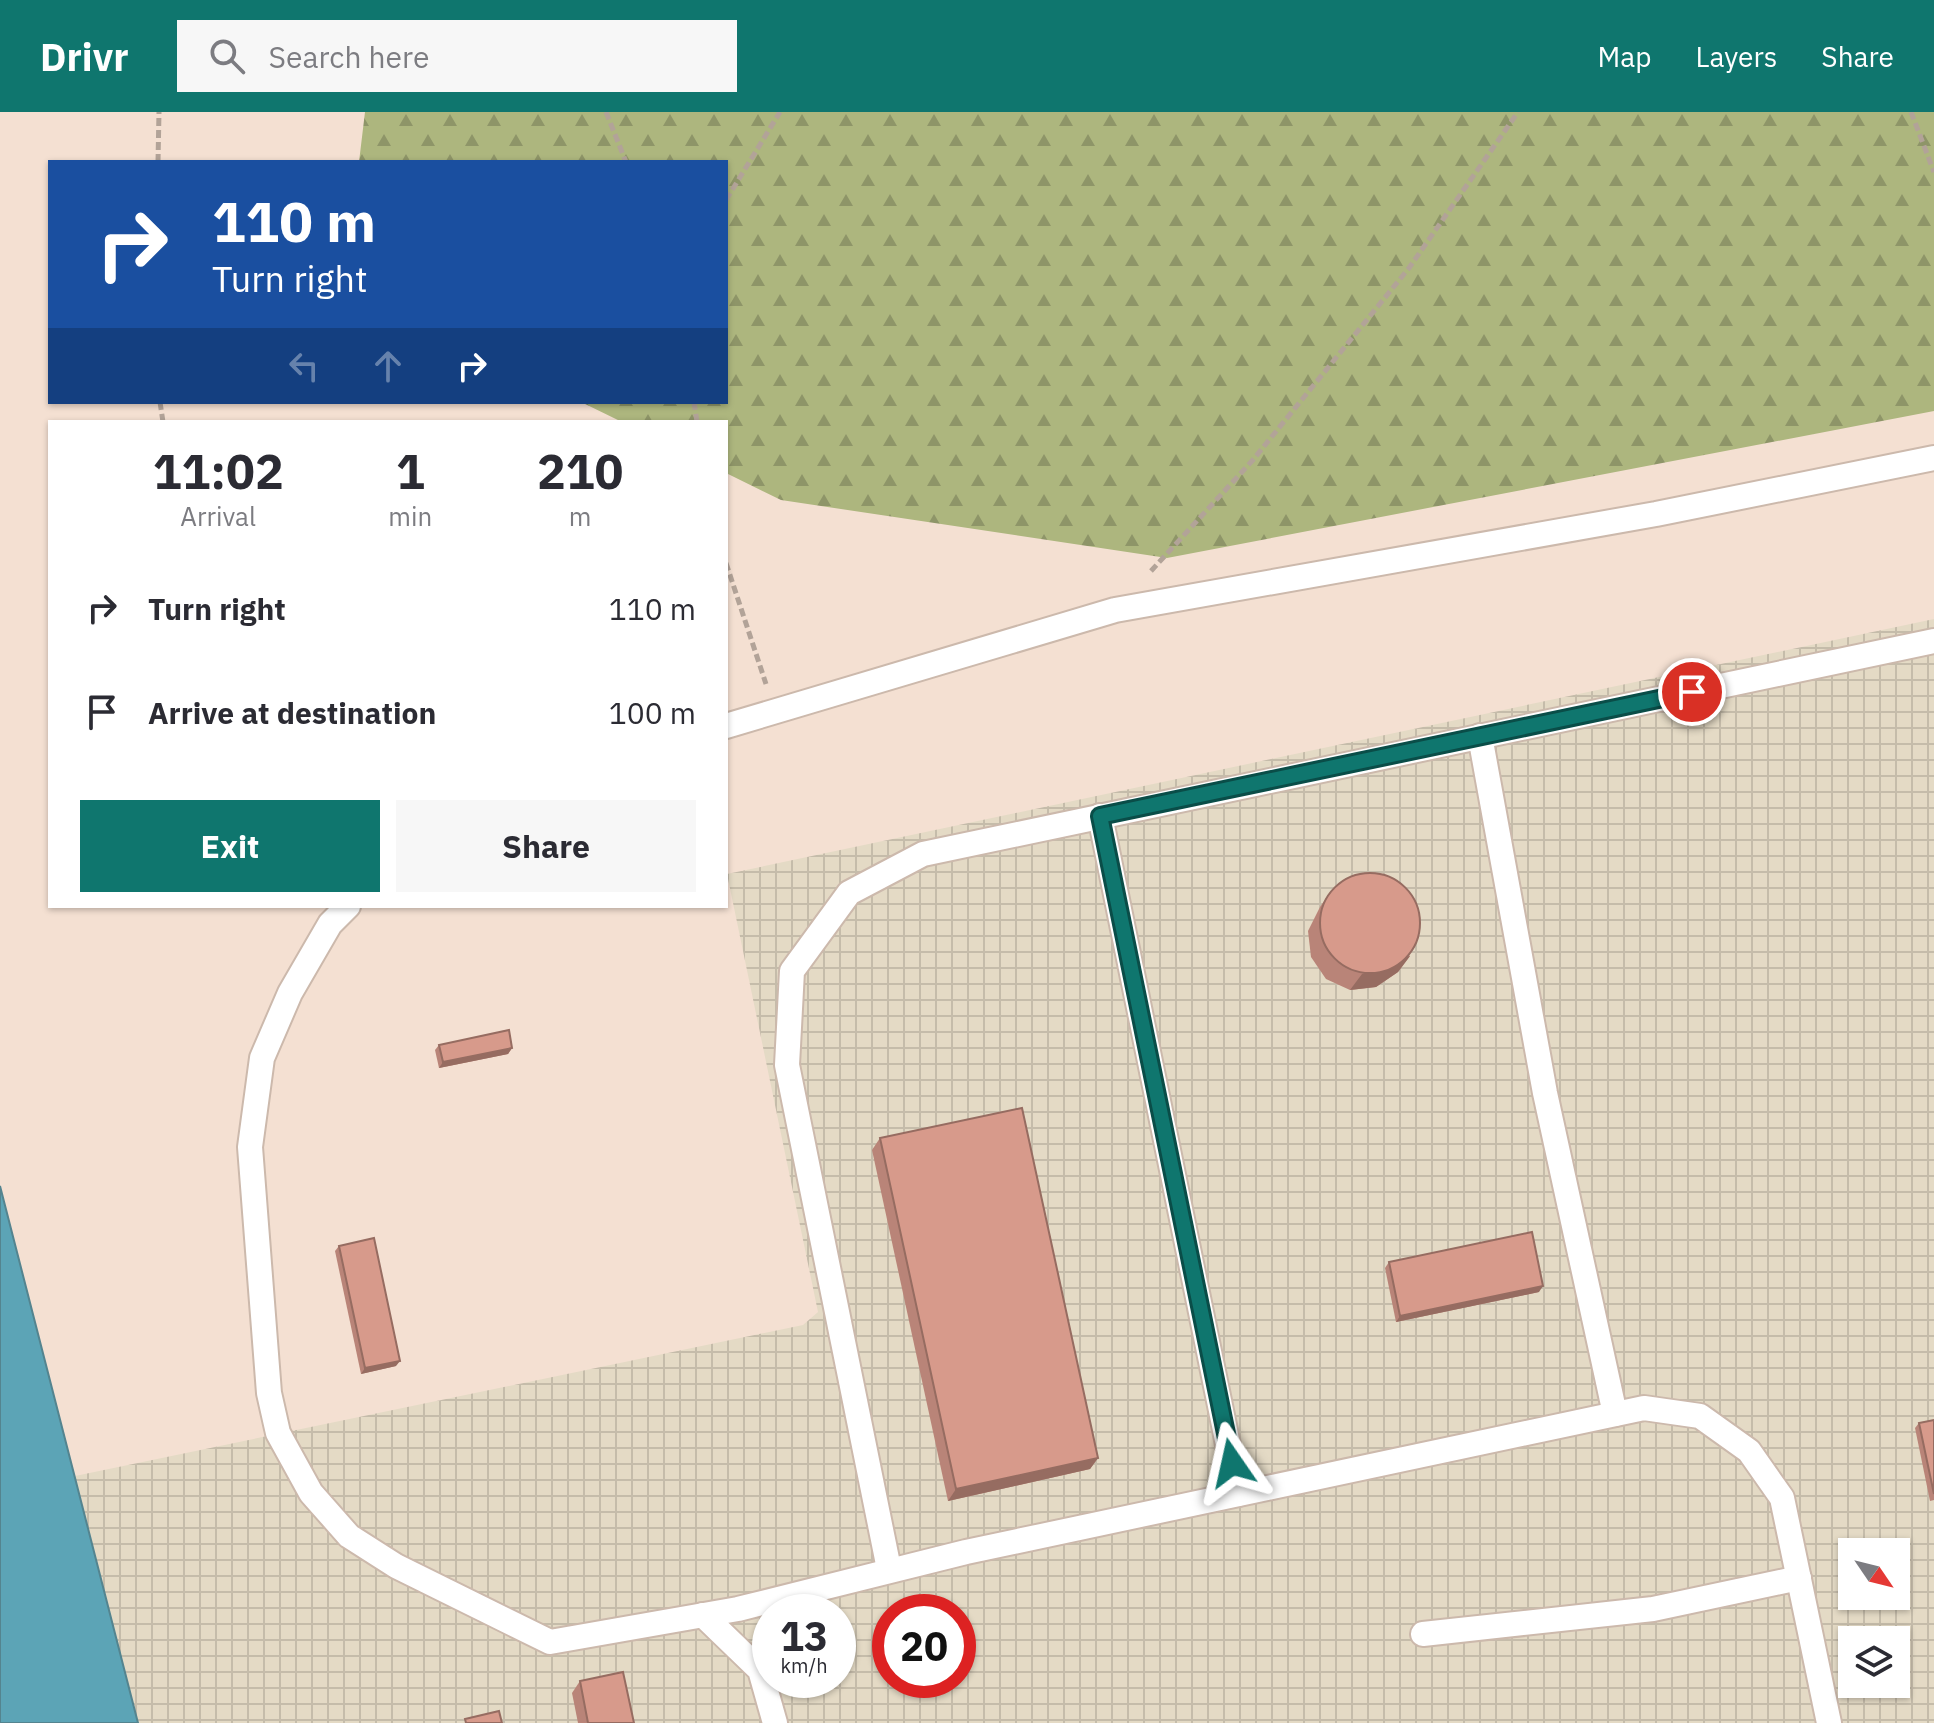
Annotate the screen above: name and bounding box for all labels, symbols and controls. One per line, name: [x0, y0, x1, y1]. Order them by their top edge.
search box: [177, 20, 737, 92]
text: Drivr: [40, 32, 129, 81]
icon: search: [205, 34, 249, 78]
text: Search here: [269, 37, 429, 76]
text: Map: [1597, 38, 1651, 75]
text: Layers: [1695, 38, 1777, 75]
text: Share: [1821, 38, 1894, 75]
text: 110 m: [212, 185, 376, 257]
icon: right: [80, 192, 184, 296]
text: Turn right: [212, 255, 368, 302]
icon: left: [282, 344, 326, 388]
icon: ahead: [366, 344, 410, 388]
icon: right: [450, 344, 494, 388]
text: 11:02: [153, 440, 284, 502]
text: 1: [396, 440, 425, 502]
text: 210: [537, 440, 623, 502]
text: Arrival: [180, 499, 256, 533]
text: min: [388, 499, 432, 533]
text: m: [569, 499, 591, 533]
icon: right: [80, 586, 124, 630]
text: Turn right: [148, 589, 286, 628]
text: 110 m: [609, 589, 696, 628]
pin: [1658, 658, 1726, 726]
icon: arrive: [1670, 670, 1714, 714]
icon: arrive: [80, 690, 124, 734]
text: Arrive at destination: [148, 693, 436, 732]
text: 100 m: [609, 693, 696, 732]
button: Exit: [80, 800, 380, 892]
button: Share: [396, 800, 696, 892]
position arrow: [1190, 1421, 1274, 1505]
north arrow: [1838, 1538, 1910, 1610]
map controls: [1838, 1538, 1910, 1698]
speed limit sign: 20: [872, 1594, 976, 1698]
text: 13: [780, 1610, 828, 1662]
button: layers: [1838, 1626, 1910, 1698]
text: km/h: [780, 1652, 828, 1679]

